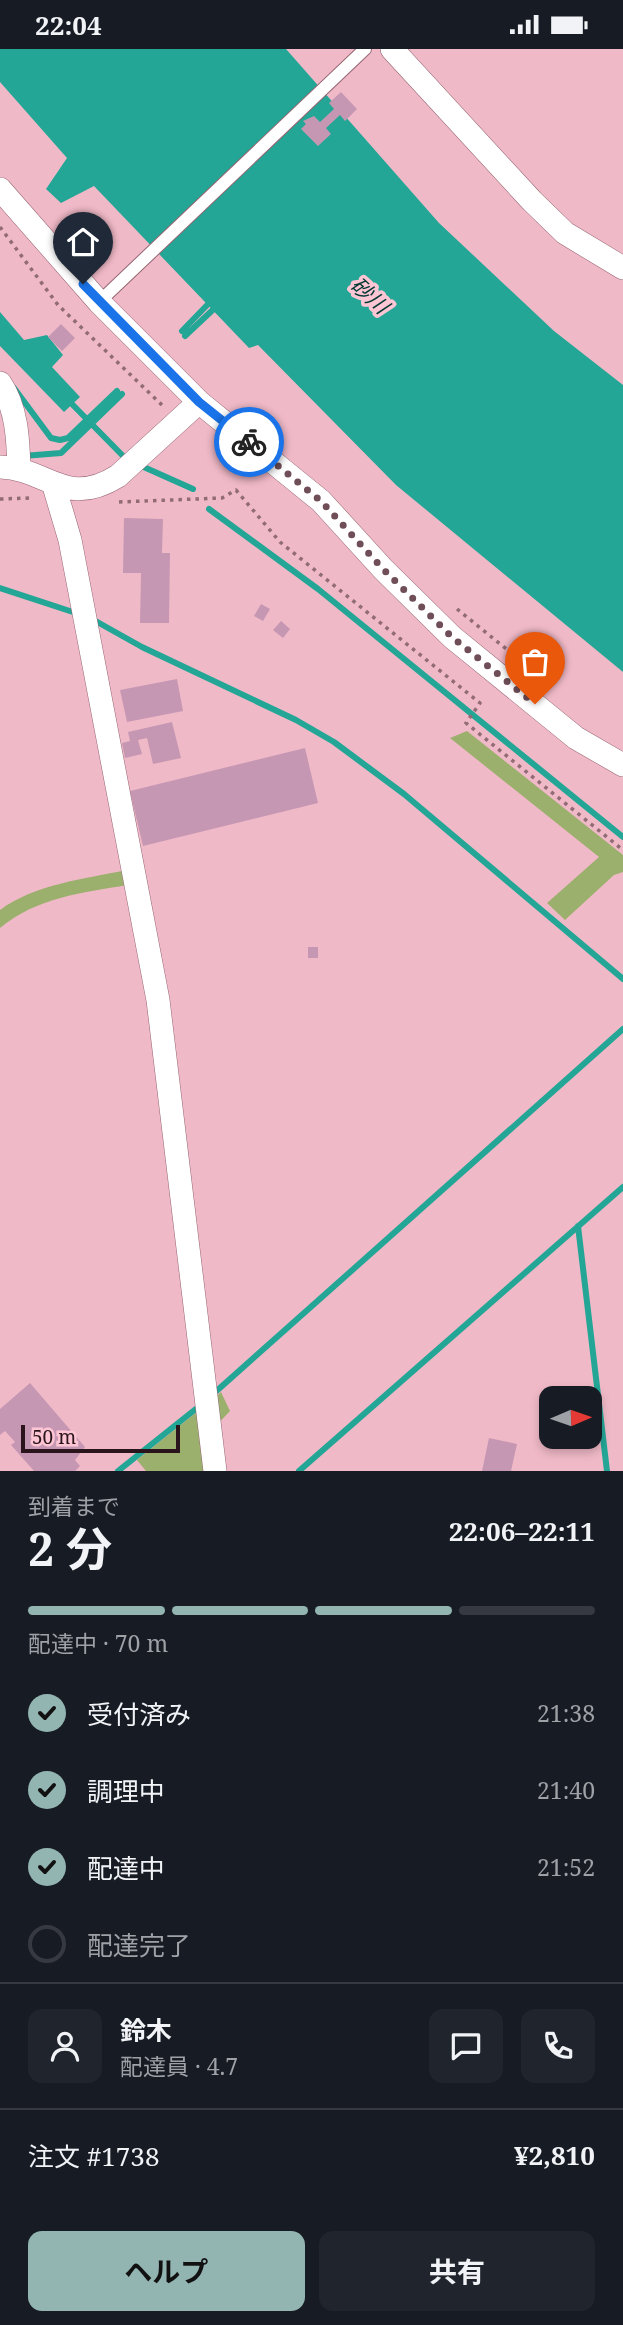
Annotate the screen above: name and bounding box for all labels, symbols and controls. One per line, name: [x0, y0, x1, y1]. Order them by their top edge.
text: 22:04: [35, 7, 102, 43]
pin: [53, 212, 113, 284]
icon: home: [64, 223, 102, 261]
water label: 砂川: [345, 271, 396, 321]
courier: [214, 407, 284, 477]
icon: bike: [230, 423, 268, 461]
pin: [505, 632, 565, 704]
icon: bag: [516, 643, 554, 681]
north arrow: [539, 1386, 602, 1449]
map controls: [539, 1386, 602, 1449]
scale bar: [21, 1422, 180, 1454]
text: 50 m: [32, 1424, 76, 1450]
text: 到着まで: [28, 1490, 120, 1522]
text: 22:06–22:11: [449, 1513, 595, 1549]
text: 2 分: [28, 1517, 112, 1579]
text: 配達中 · 70 m: [28, 1627, 168, 1659]
icon: check: [28, 1694, 66, 1732]
text: 受付済み: [87, 1696, 191, 1732]
text: 21:38: [537, 1697, 595, 1729]
icon: check: [28, 1771, 66, 1809]
text: 調理中: [87, 1773, 165, 1809]
text: 21:40: [537, 1774, 595, 1806]
icon: check: [28, 1848, 66, 1886]
text: 配達中: [87, 1850, 165, 1886]
text: 21:52: [537, 1851, 595, 1883]
text: 配達完了: [87, 1927, 191, 1963]
button: person: [28, 2009, 102, 2083]
button: chat: [429, 2009, 503, 2083]
button: phone: [521, 2009, 595, 2083]
text: 鈴木: [120, 2012, 172, 2048]
text: 配達員 · 4.7: [120, 2050, 238, 2082]
text: ¥2,810: [514, 2137, 595, 2173]
text: 注文 #1738: [28, 2138, 159, 2174]
button: ヘルプ: [28, 2231, 305, 2311]
button: 共有: [319, 2231, 595, 2311]

